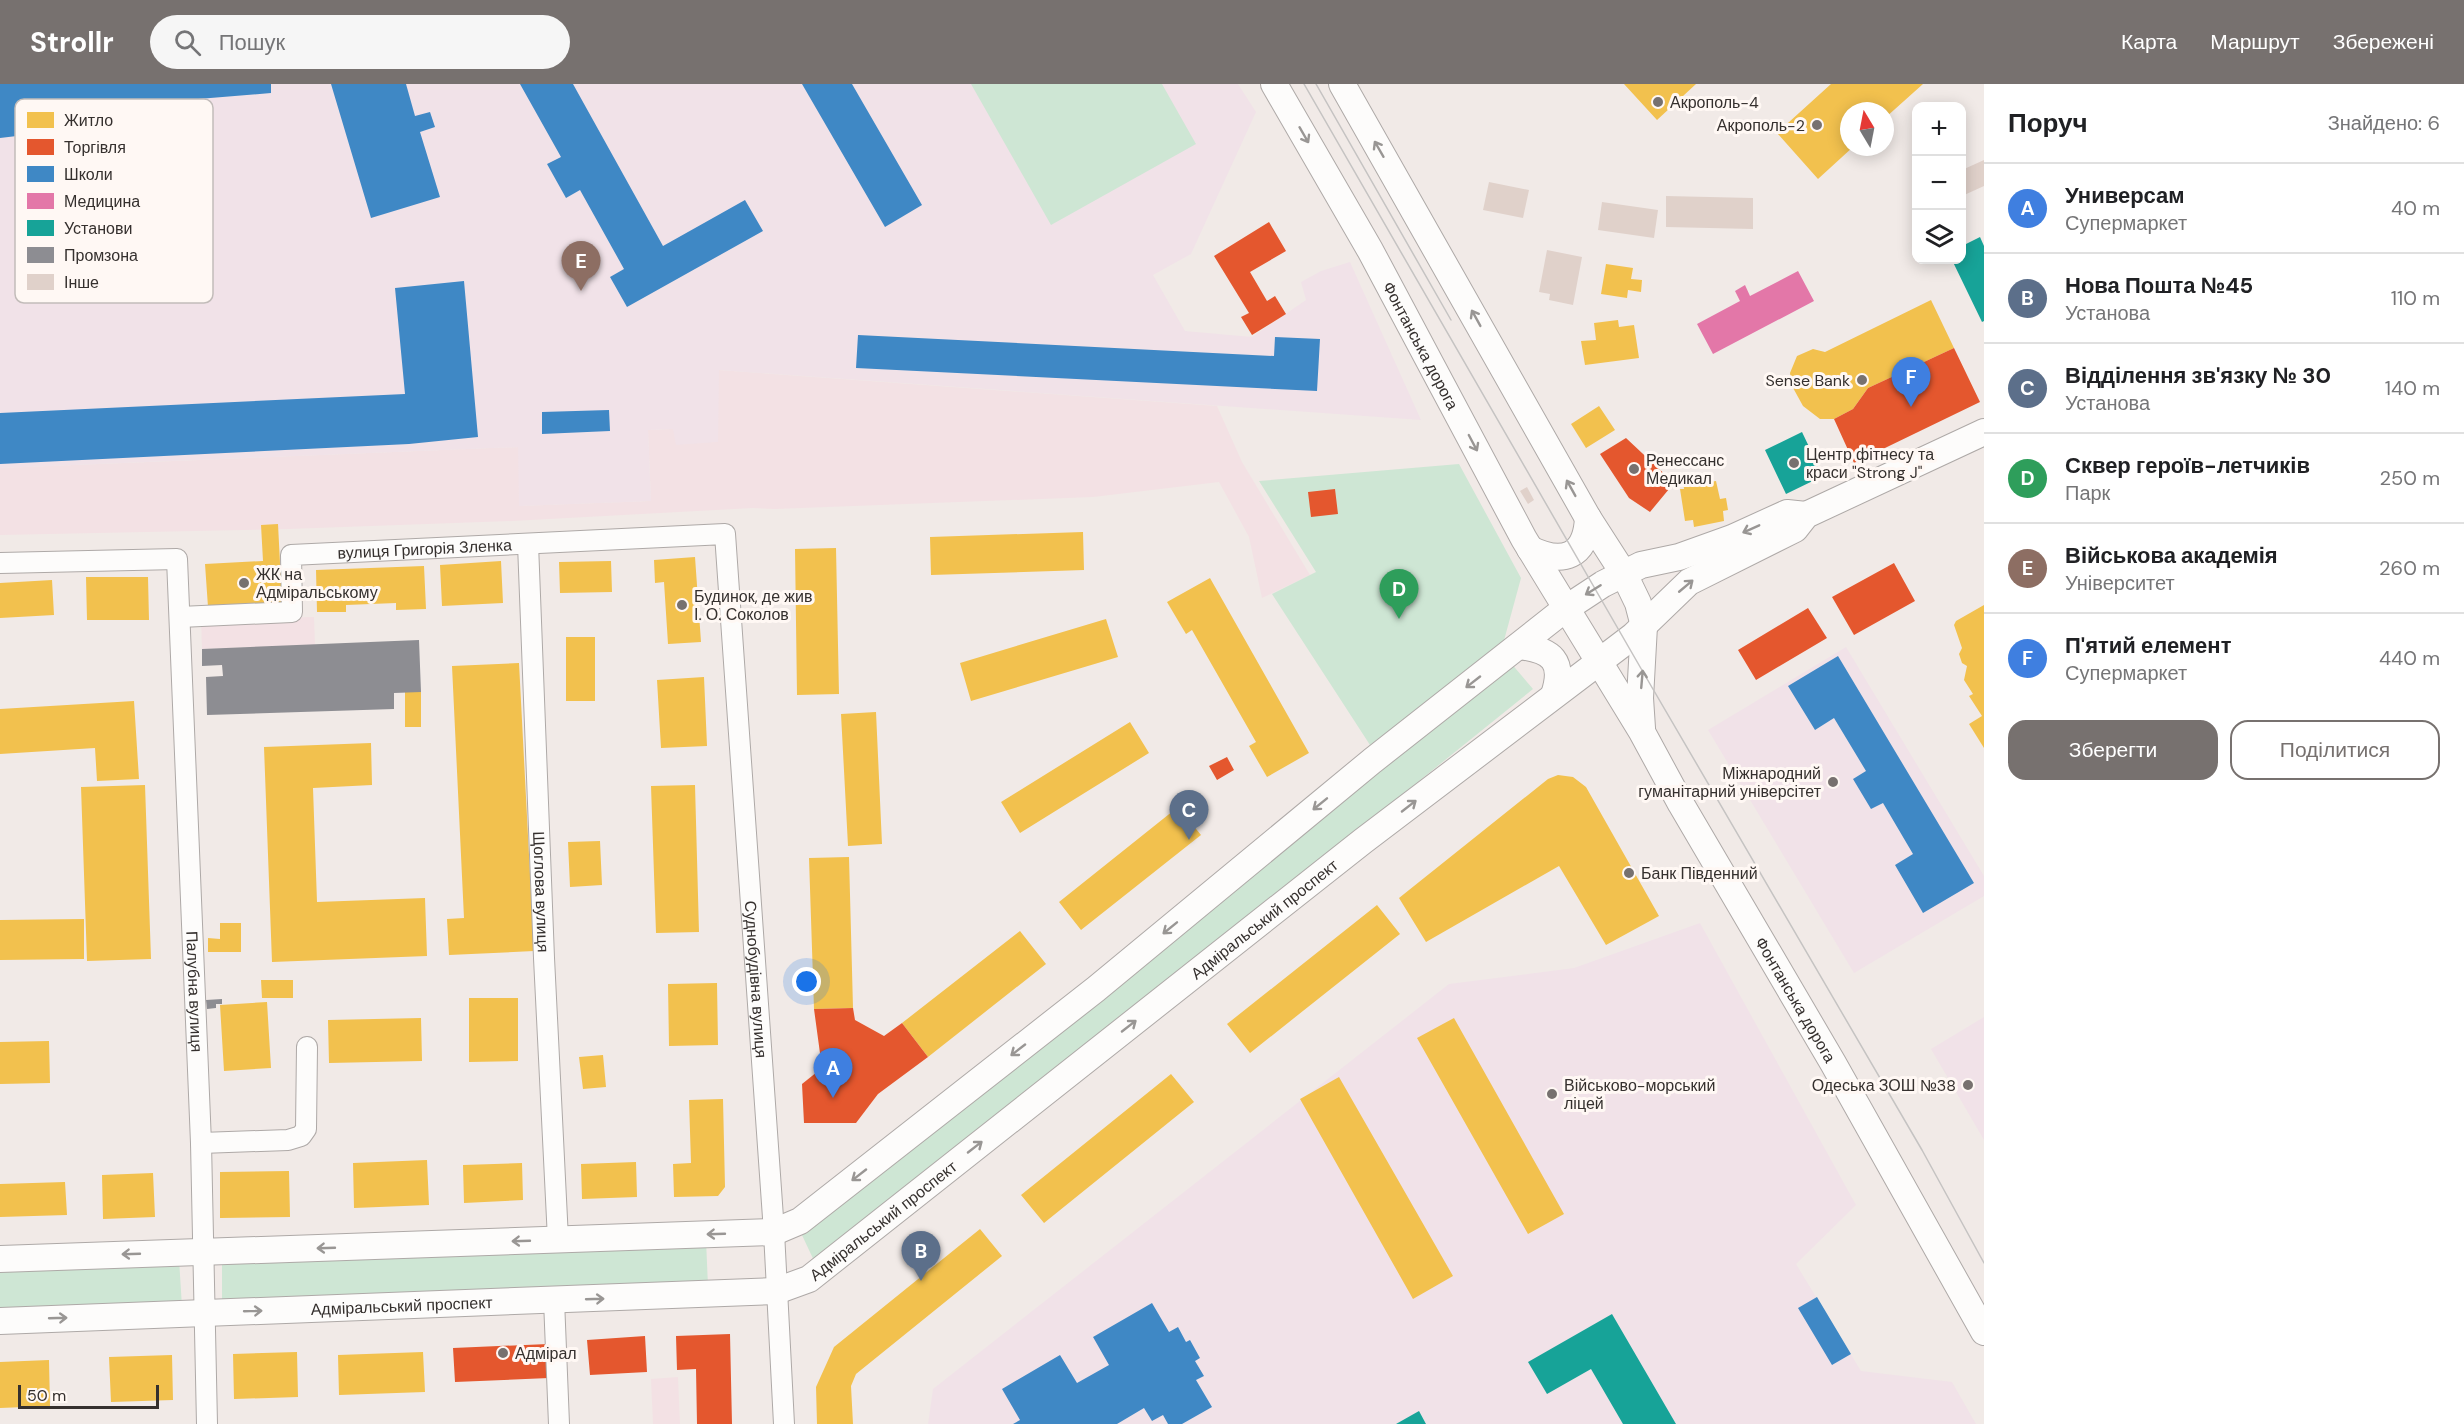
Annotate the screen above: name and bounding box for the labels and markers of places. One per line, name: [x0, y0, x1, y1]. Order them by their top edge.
place label: Акрополь-4: [1670, 92, 1759, 113]
marker: Акрополь-4: [1651, 95, 1665, 109]
place label: Акрополь-2: [1717, 115, 1805, 136]
marker: Акрополь-2: [1810, 118, 1824, 132]
pin: E: [562, 242, 600, 291]
pin: F: [1892, 358, 1930, 407]
place label: Sense Bank: [1765, 370, 1850, 391]
marker: Sense Bank: [1855, 373, 1869, 387]
place label: Центр фітнесу та краси "Strong J": [1806, 444, 1934, 483]
place label: Ренессанс Медикал: [1646, 450, 1724, 489]
marker: Центр фітнесу та краси "Strong J": [1787, 456, 1801, 470]
marker: Ренессанс Медикал: [1627, 462, 1641, 476]
place label: ЖК на Адміральському: [256, 564, 378, 603]
pin: D: [1380, 570, 1418, 619]
marker: ЖК на Адміральському: [237, 576, 251, 590]
place label: Будинок, де жив І. О. Соколов: [694, 586, 812, 625]
marker: Будинок, де жив І. О. Соколов: [675, 598, 689, 612]
place label: Міжнародний гуманітарний універсітет: [1638, 763, 1822, 802]
marker: Міжнародний гуманітарний універсітет: [1826, 775, 1840, 789]
pin: C: [1170, 790, 1208, 840]
place label: Банк Південний: [1641, 863, 1758, 884]
marker: Банк Південний: [1622, 866, 1636, 880]
pin: A: [814, 1048, 852, 1098]
place label: Військово-морський ліцей: [1564, 1075, 1715, 1114]
place label: Одеська ЗОШ №38: [1812, 1075, 1956, 1096]
marker: Одеська ЗОШ №38: [1961, 1078, 1975, 1092]
marker: Військово-морський ліцей: [1545, 1087, 1559, 1101]
pin: B: [902, 1232, 940, 1281]
place label: Адмірал: [515, 1343, 577, 1364]
marker: Адмірал: [496, 1346, 510, 1360]

